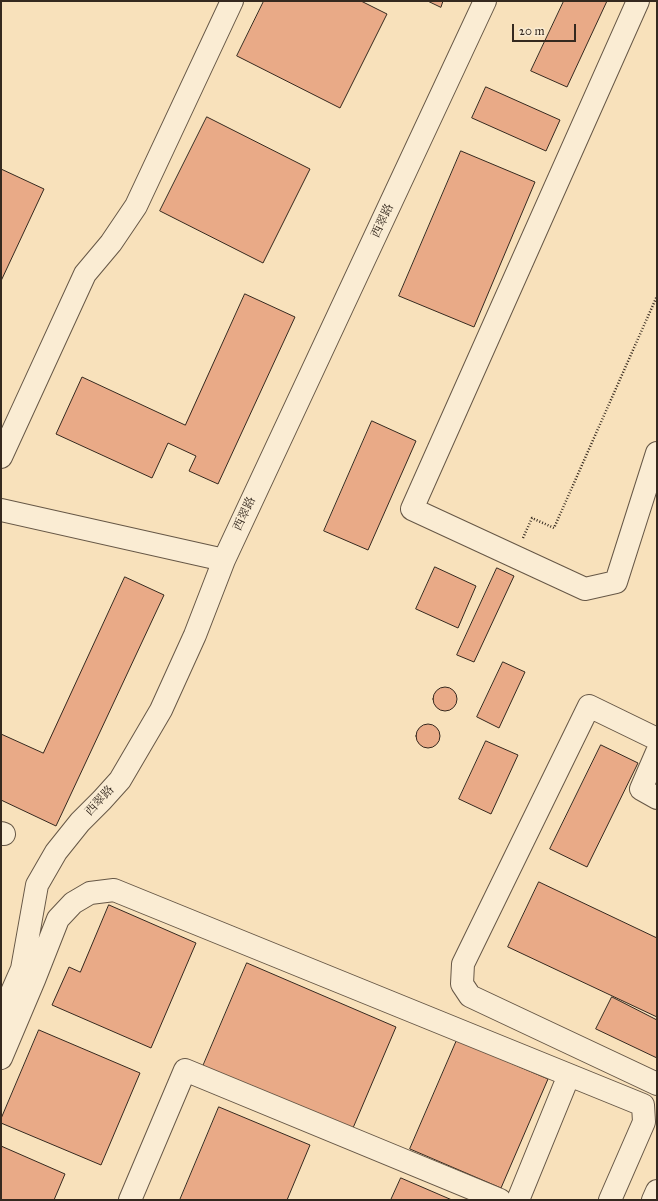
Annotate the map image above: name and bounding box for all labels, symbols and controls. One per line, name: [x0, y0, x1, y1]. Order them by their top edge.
scale bar: [514, 16, 578, 42]
text: 20 m: [519, 24, 545, 38]
street label: 西翠路: [369, 202, 397, 240]
street label: 西翠路: [231, 495, 259, 533]
street label: 西翠路: [82, 783, 118, 819]

